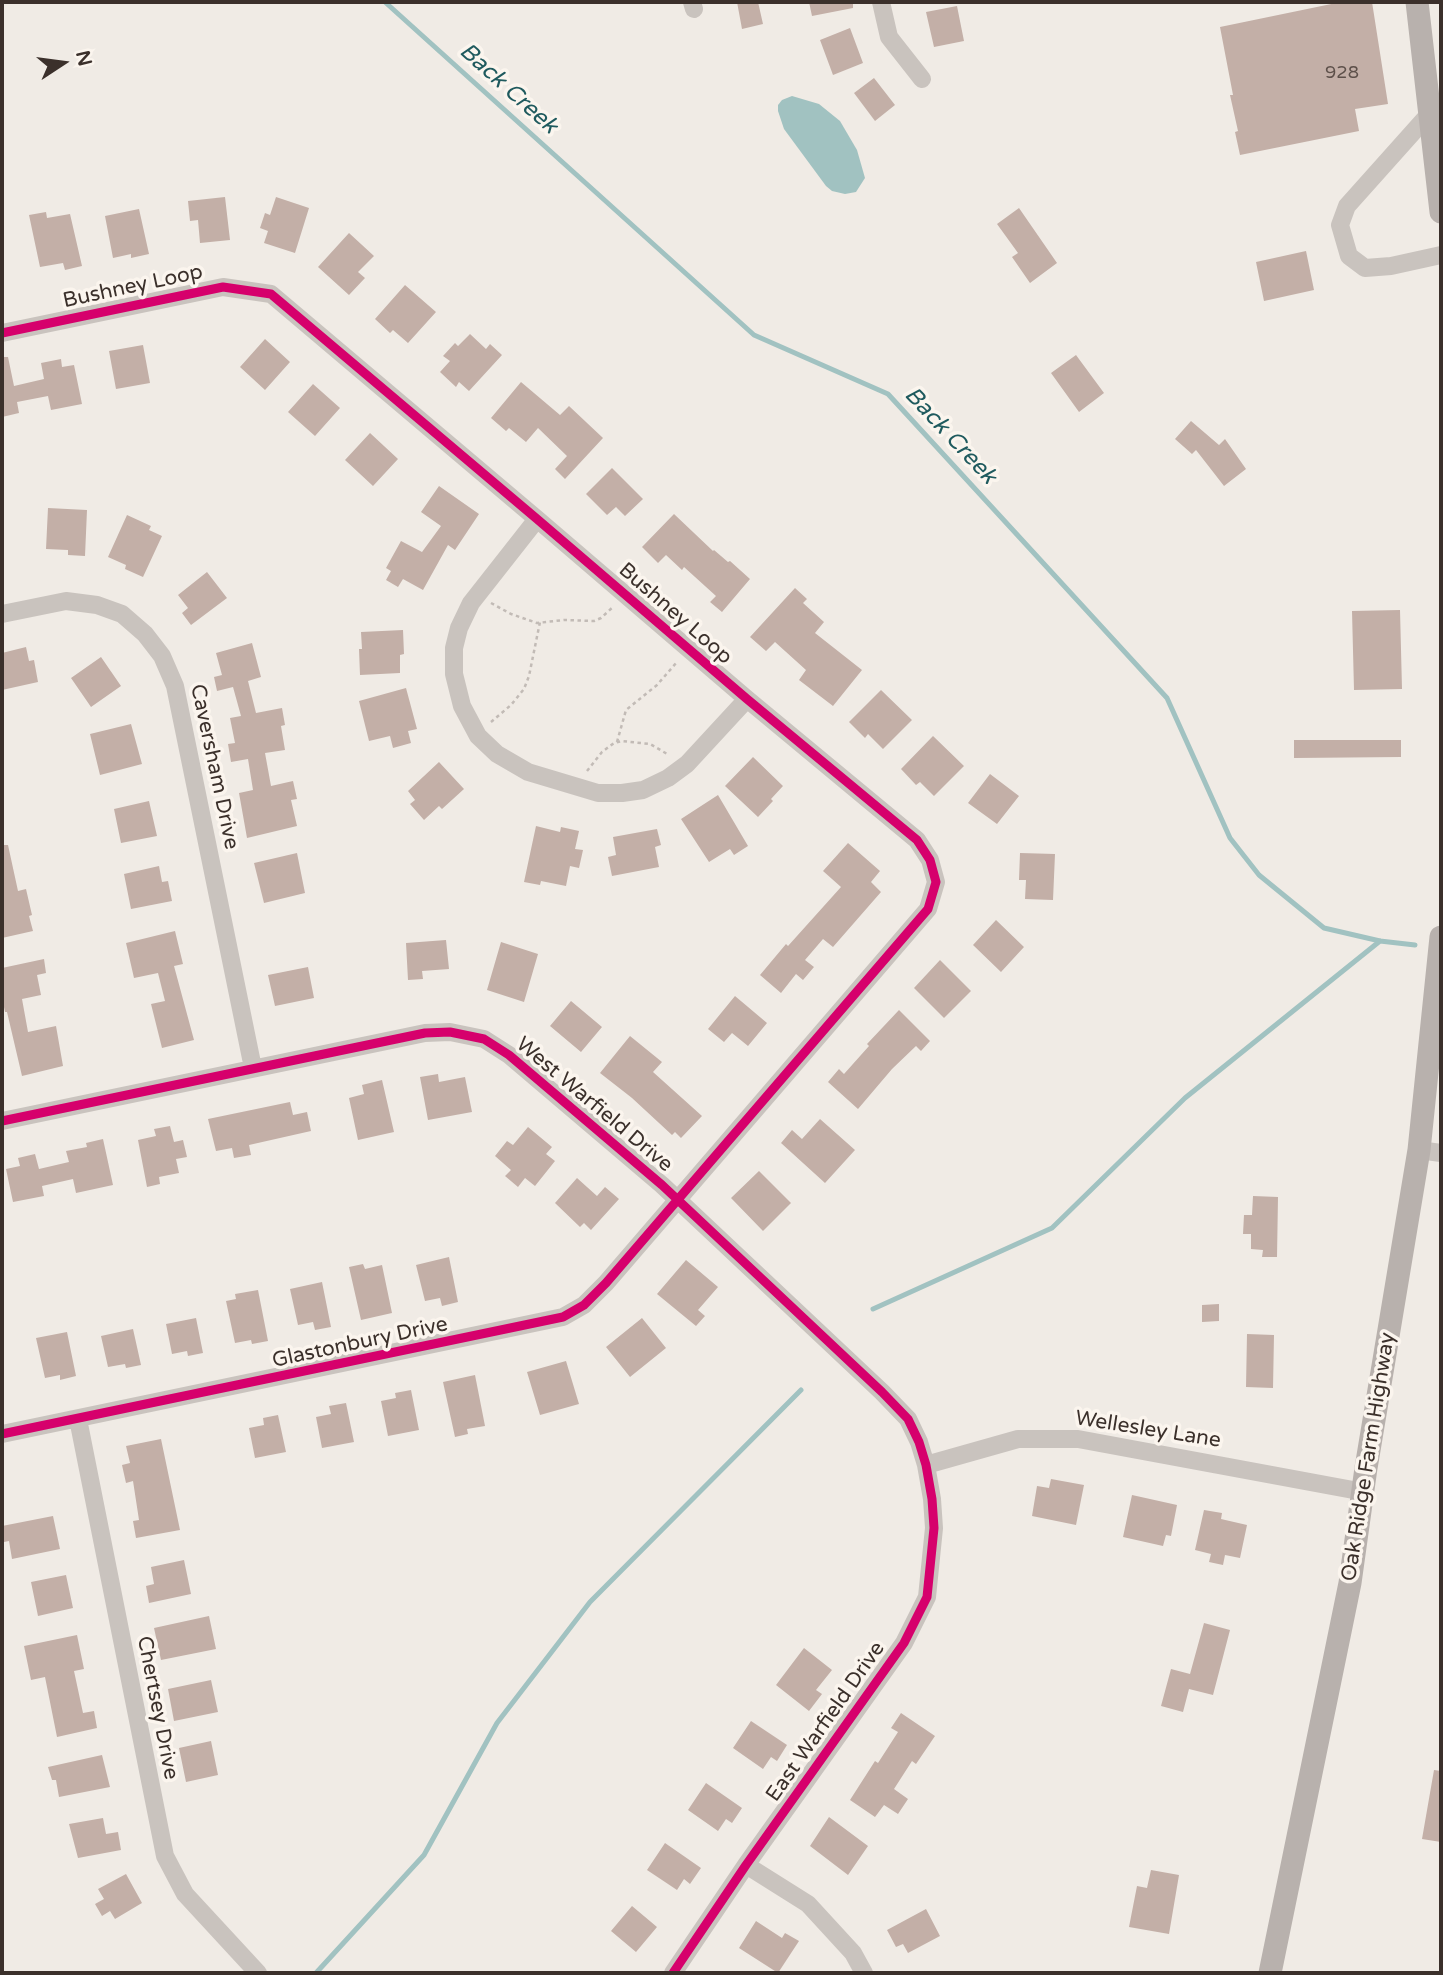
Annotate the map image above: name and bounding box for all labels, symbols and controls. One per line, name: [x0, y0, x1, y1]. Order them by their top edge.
north arrow: [28, 28, 98, 98]
water label: Back Creek: [453, 38, 563, 140]
text: N: [71, 48, 96, 68]
house number: 928: [1325, 62, 1359, 84]
street label: Bushney Loop: [61, 260, 205, 314]
water label: Back Creek: [898, 382, 1002, 490]
street label: Bushney Loop: [613, 558, 737, 670]
street label: Caversham Drive: [184, 682, 244, 852]
street label: West Warfield Drive: [511, 1032, 677, 1178]
street label: Glastonbury Drive: [270, 1312, 450, 1374]
street label: Oak Ridge Farm Highway: [1337, 1331, 1401, 1583]
street label: Wellesley Lane: [1073, 1406, 1223, 1454]
street label: Chertsey Drive: [131, 1634, 183, 1782]
street label: East Warfield Drive: [761, 1637, 891, 1807]

